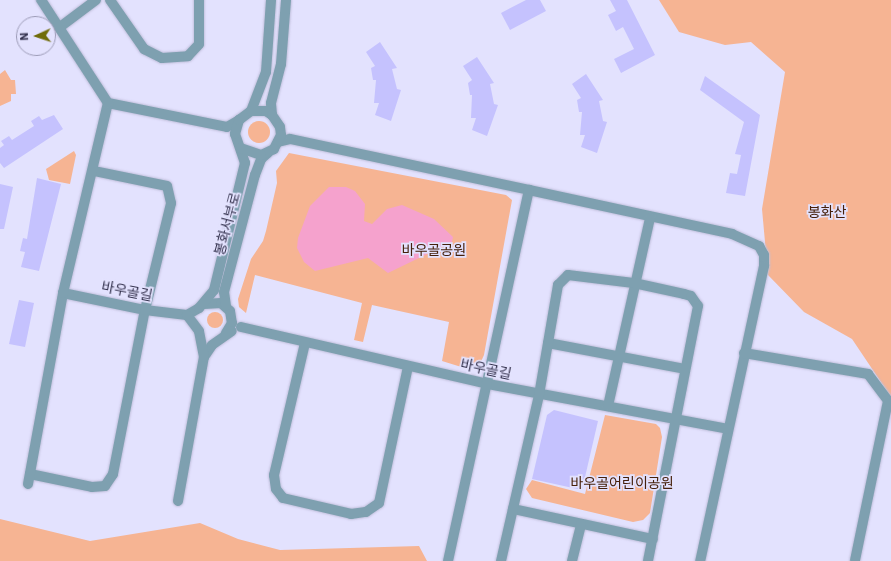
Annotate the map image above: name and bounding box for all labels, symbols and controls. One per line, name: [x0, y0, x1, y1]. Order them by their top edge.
north arrow: [16, 16, 56, 56]
text: N: [18, 32, 31, 41]
street label: 봉화서부로: [211, 191, 243, 257]
park label: 봉화산: [808, 204, 846, 220]
park label: 바우골공원: [402, 242, 466, 258]
street label: 바우골길: [100, 278, 154, 304]
street label: 바우골길: [459, 355, 513, 383]
park label: 바우골어린이공원: [570, 475, 674, 491]

